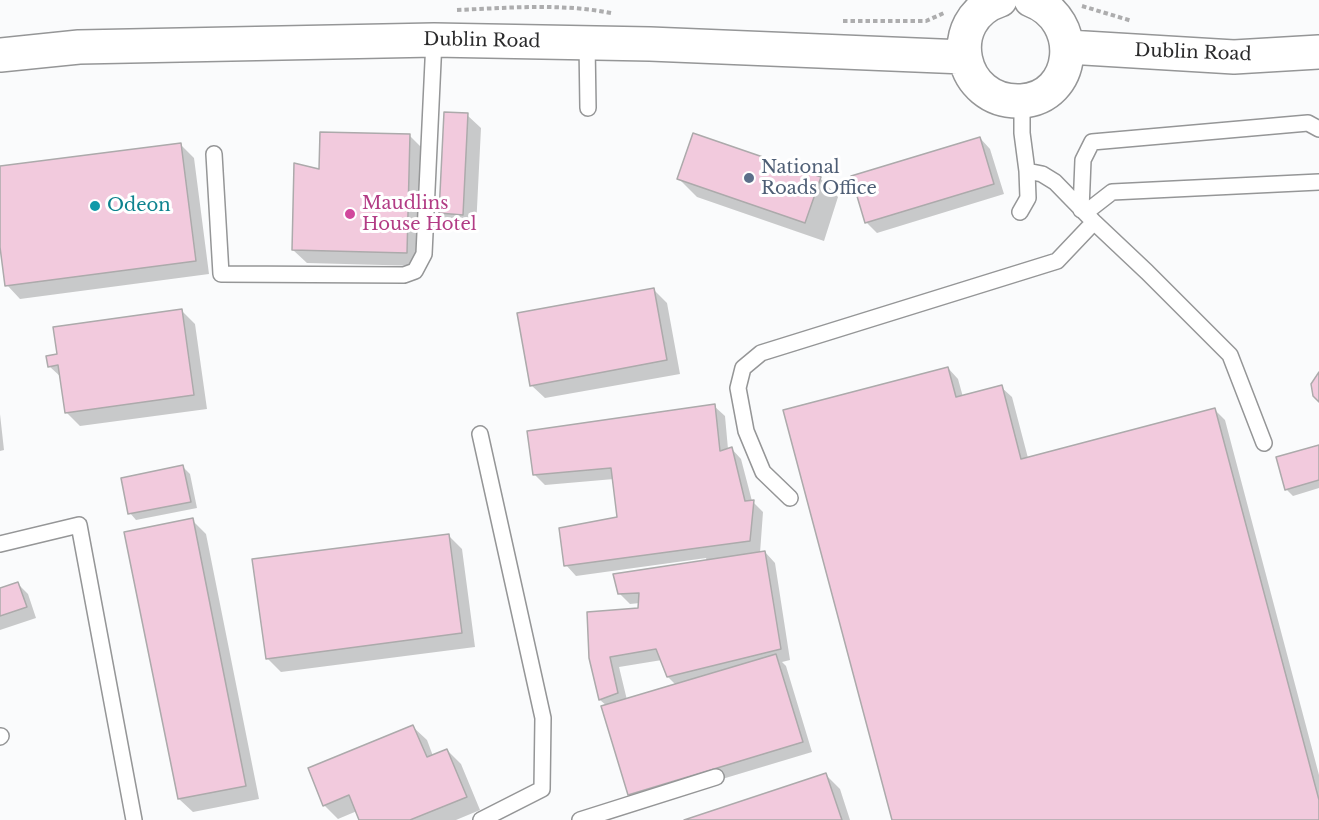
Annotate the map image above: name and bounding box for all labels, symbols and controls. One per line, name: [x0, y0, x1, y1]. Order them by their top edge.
street label: Dublin Road: [423, 29, 541, 53]
street label: Dublin Road: [1134, 40, 1252, 66]
place label: National Roads Office: [761, 157, 877, 200]
marker: National Roads Office: [742, 171, 756, 185]
place label: Maudlins House Hotel: [362, 193, 477, 236]
place label: Odeon: [107, 195, 171, 217]
marker: Odeon: [88, 199, 102, 213]
marker: Maudlins House Hotel: [343, 207, 357, 221]

